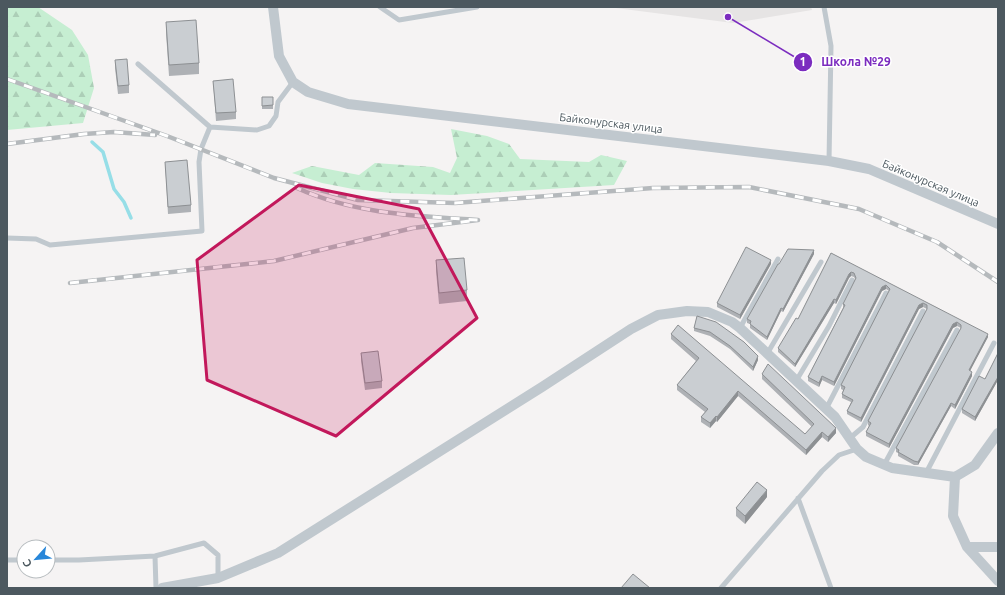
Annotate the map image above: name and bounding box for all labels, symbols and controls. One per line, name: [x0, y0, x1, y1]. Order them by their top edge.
callout: Школа №29: [793, 50, 899, 74]
text: 1: [800, 55, 806, 68]
text: Школа №29: [821, 55, 891, 68]
street label: Байконурская улица: [559, 111, 663, 135]
street label: Байконурская улица: [881, 157, 981, 209]
north arrow: [16, 539, 56, 579]
text: С: [20, 558, 34, 569]

